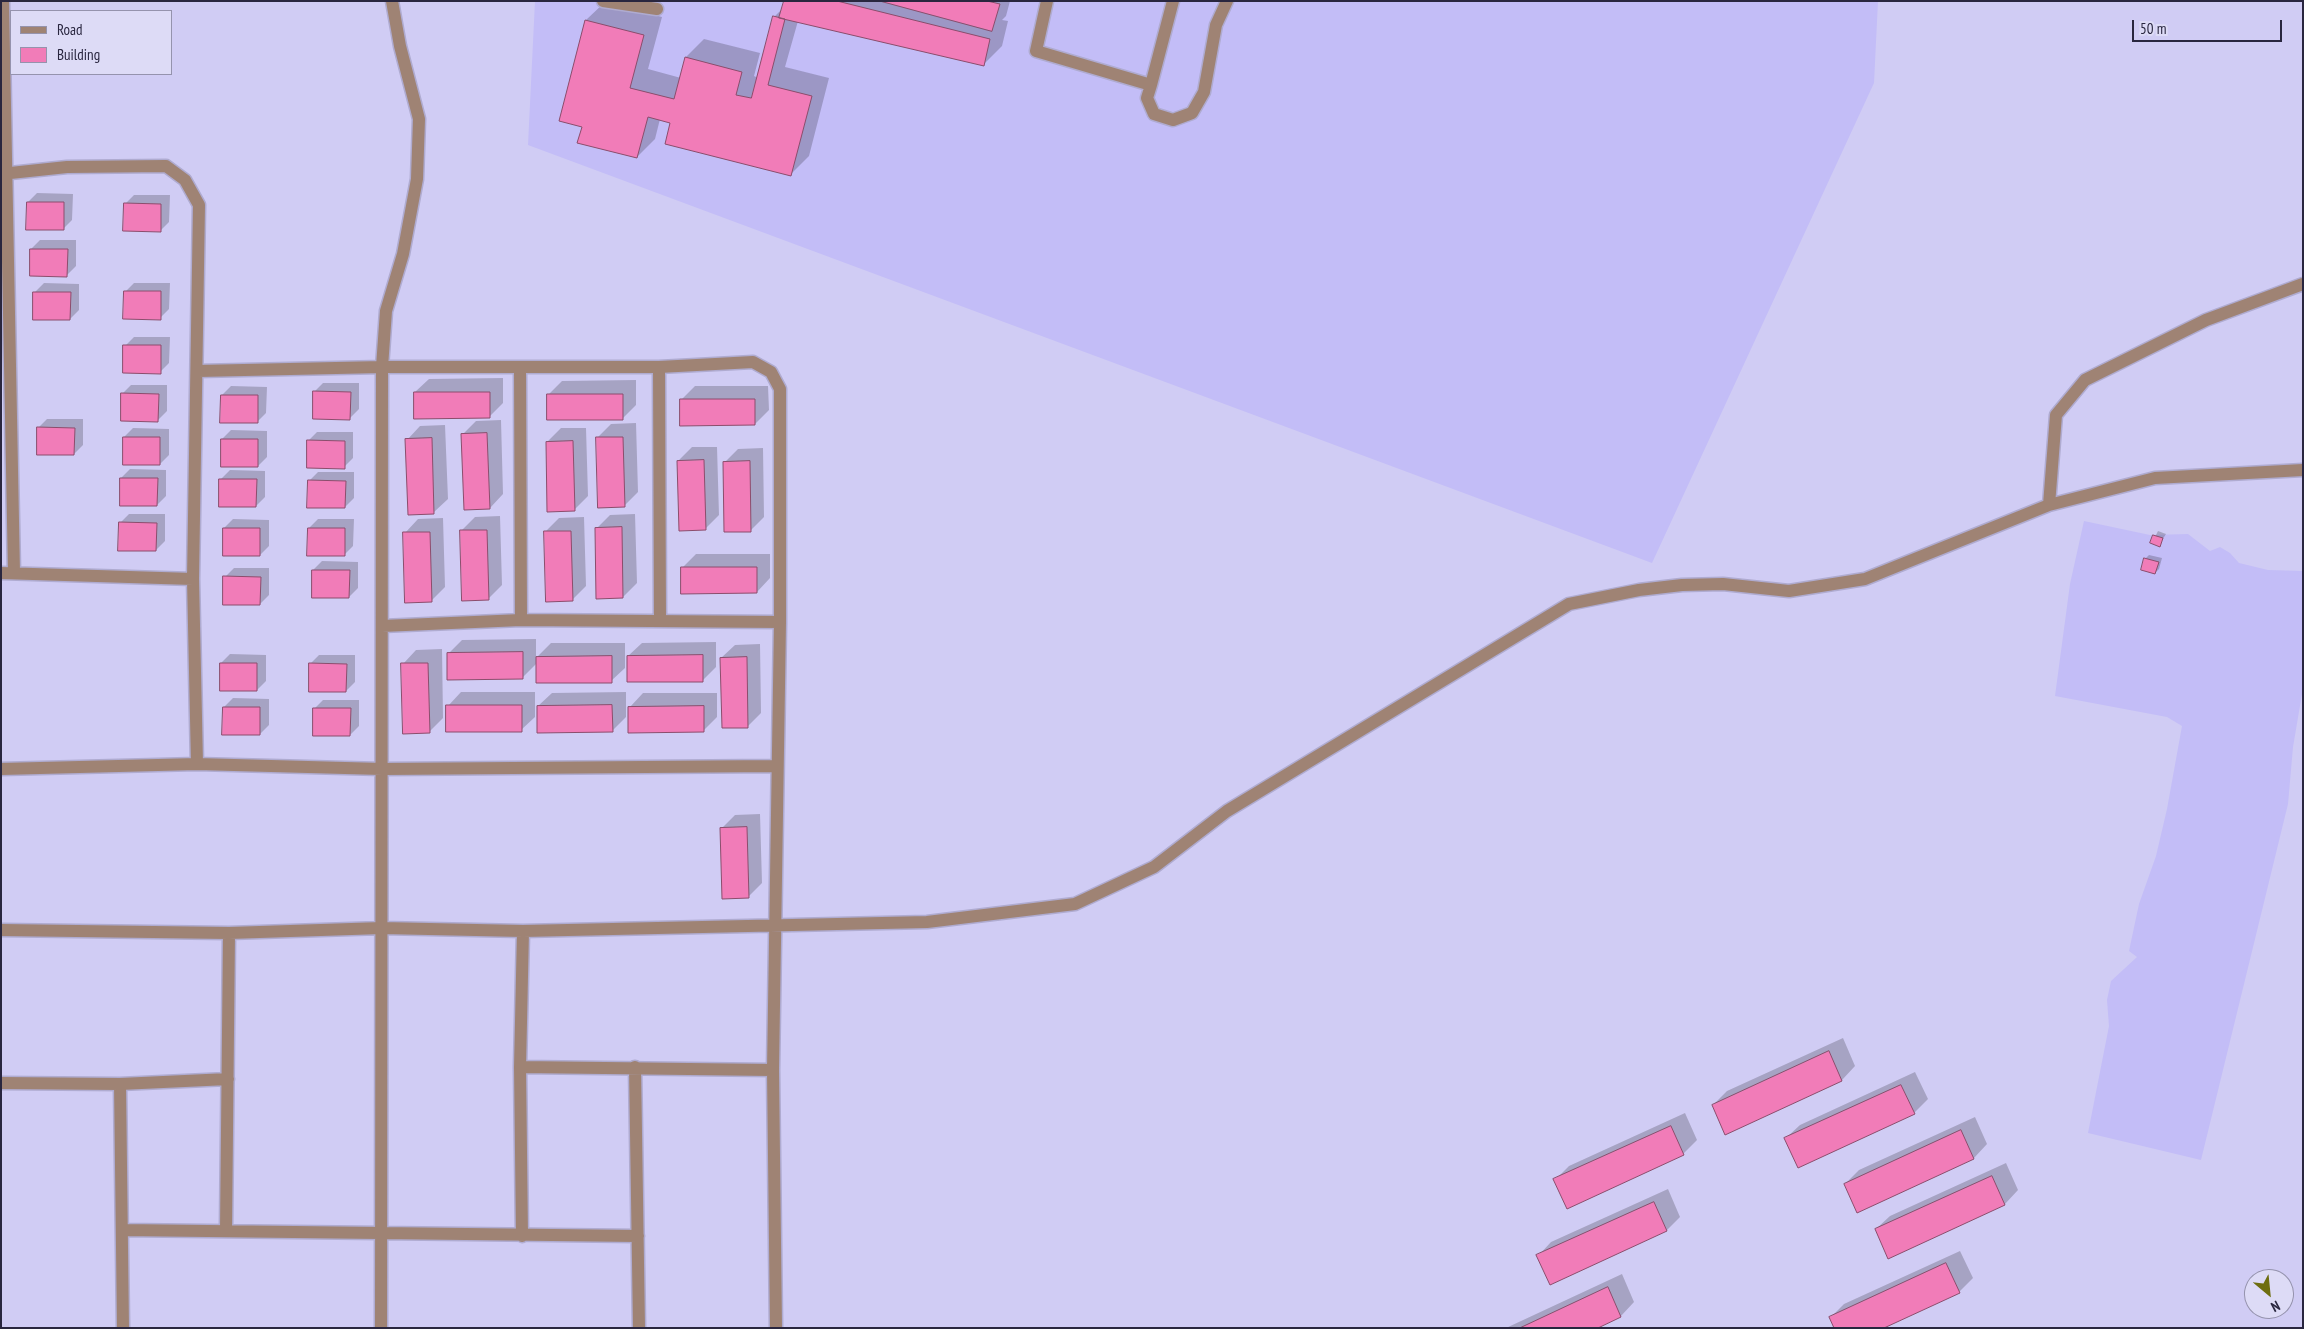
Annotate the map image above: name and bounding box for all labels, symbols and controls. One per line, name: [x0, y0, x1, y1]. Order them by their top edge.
legend: [10, 10, 172, 75]
scale bar: [2134, 10, 2284, 42]
text: 50 m: [2140, 19, 2166, 38]
text: Road: [57, 20, 83, 39]
text: Building: [57, 45, 100, 64]
north arrow: [2244, 1269, 2294, 1319]
text: N: [2268, 1297, 2283, 1316]

